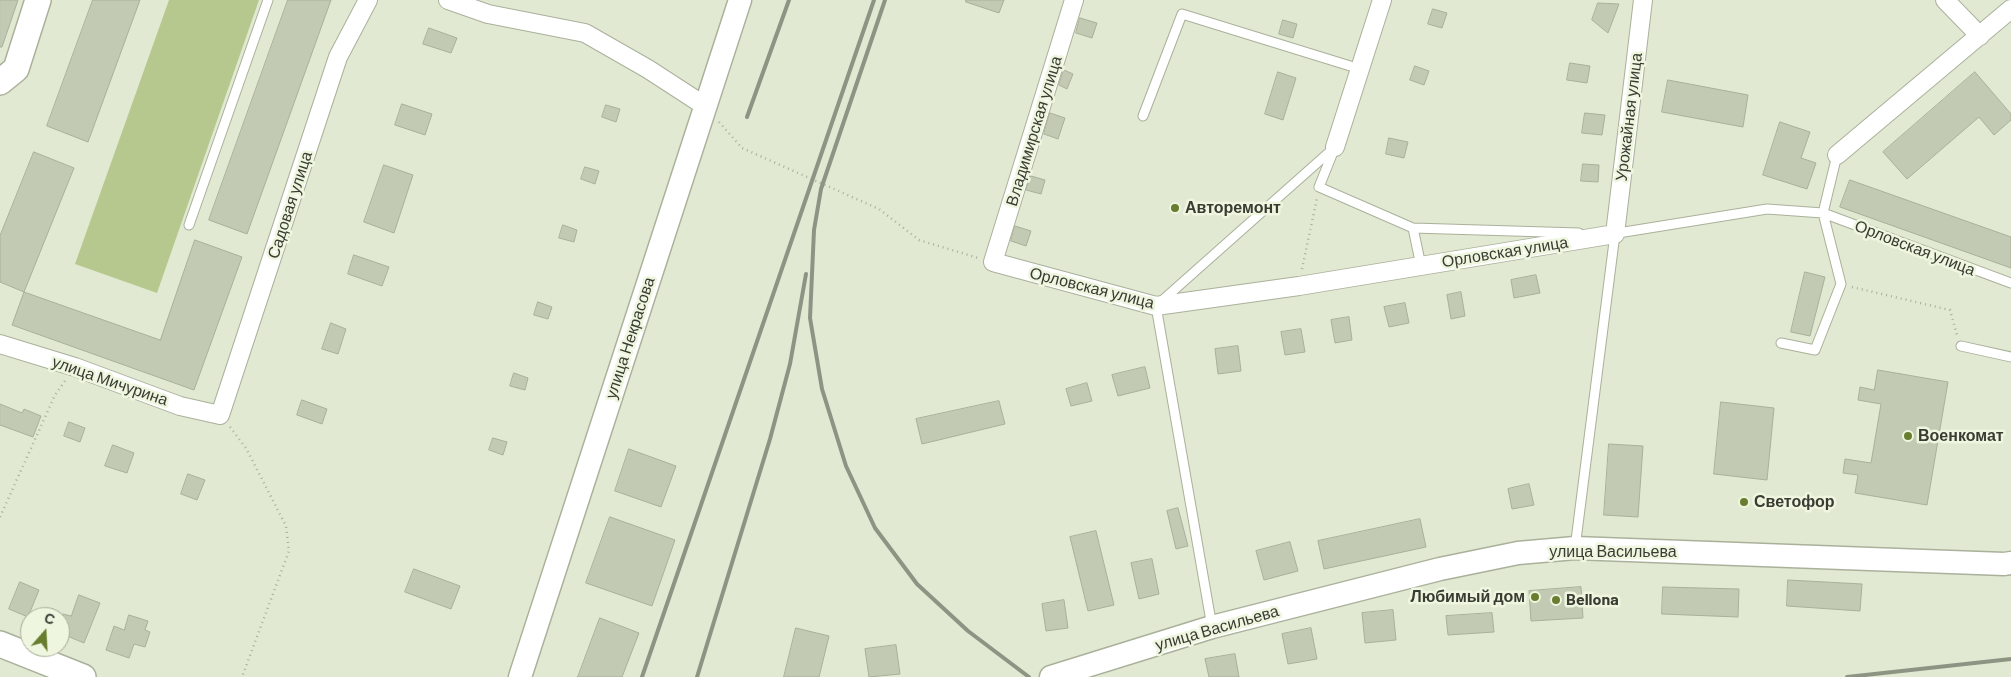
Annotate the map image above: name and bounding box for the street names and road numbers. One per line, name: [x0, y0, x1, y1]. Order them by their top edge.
street label: Урожайная улица: [1612, 52, 1646, 182]
street label: Владимирская улица: [1002, 54, 1066, 208]
street label: Садовая улица: [264, 149, 316, 261]
street label: Орловская улица: [1852, 216, 1978, 280]
street label: Орловская улица: [1440, 233, 1570, 271]
street label: Орловская улица: [1028, 263, 1156, 313]
street label: улица Некрасова: [601, 275, 659, 401]
street label: улица Мичурина: [50, 352, 170, 410]
street label: улица Васильева: [1549, 542, 1677, 562]
street label: улица Васильева: [1153, 601, 1281, 655]

